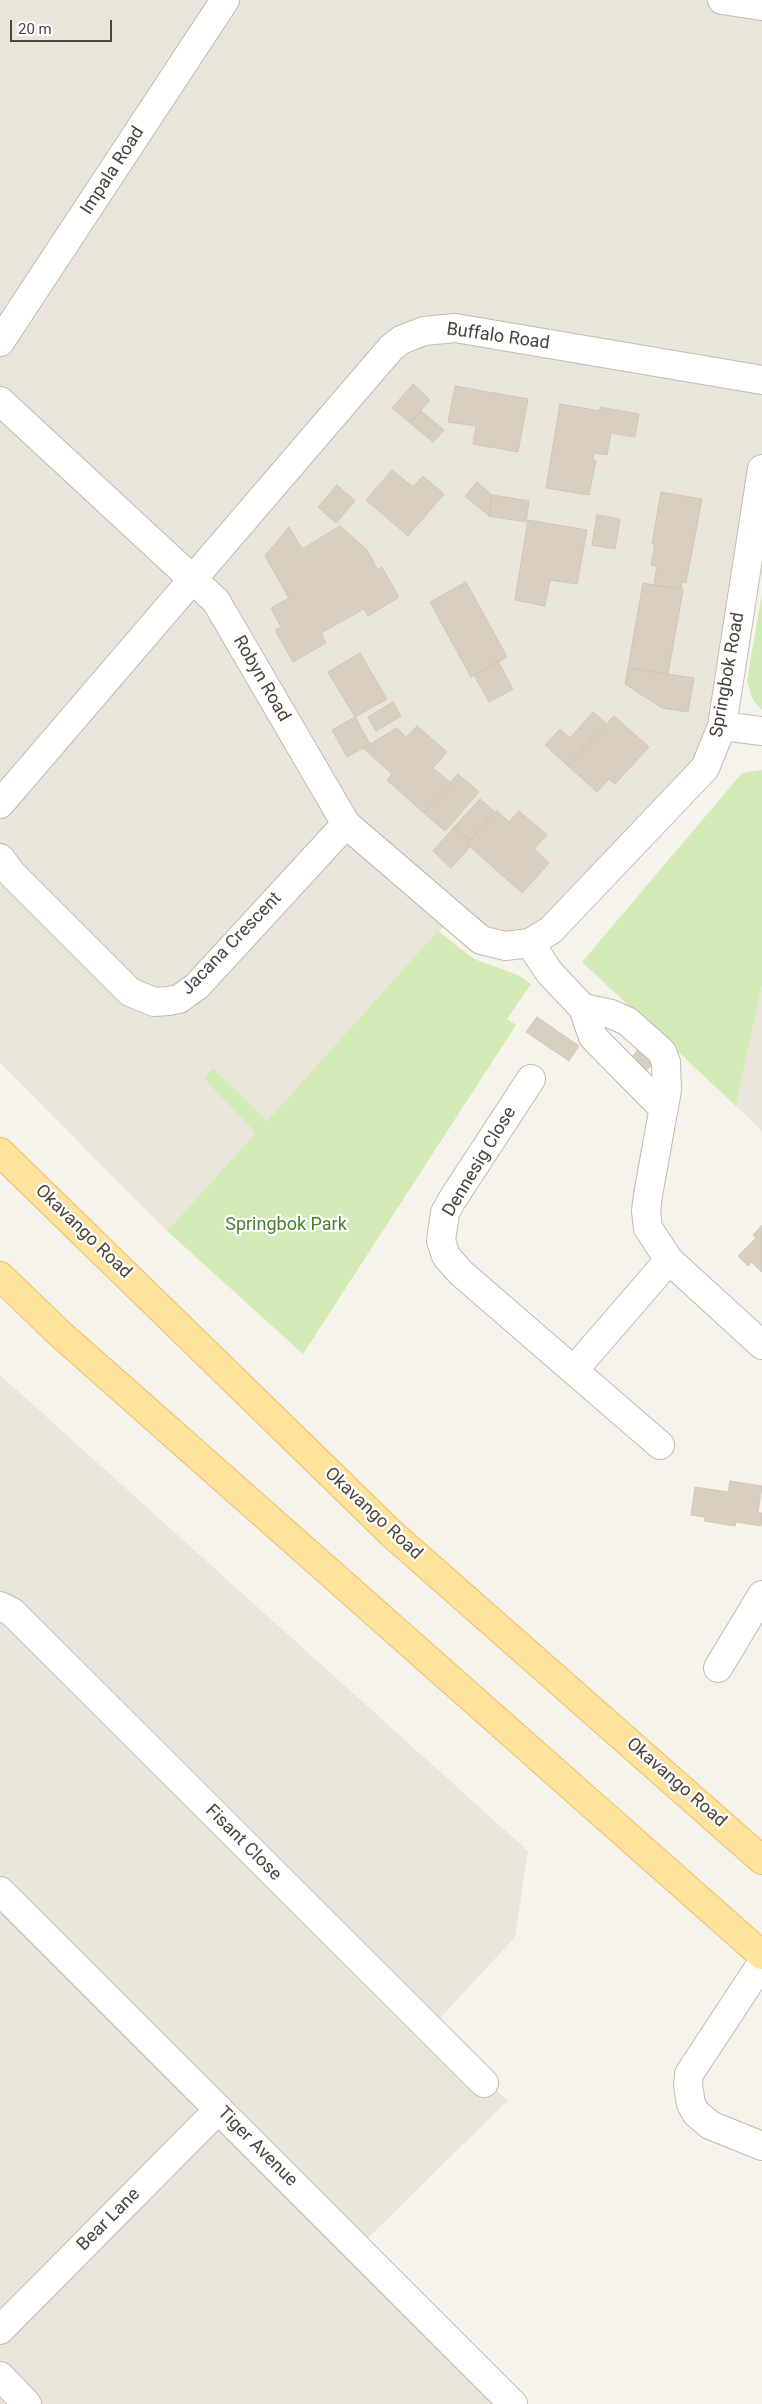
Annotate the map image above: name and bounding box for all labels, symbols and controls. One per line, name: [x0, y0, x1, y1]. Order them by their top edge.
scale bar: [12, 10, 115, 42]
text: 20 m: [18, 20, 52, 38]
street label: Impala Road: [77, 123, 149, 219]
street label: Buffalo Road: [445, 319, 551, 355]
street label: Springbok Road: [706, 611, 750, 739]
street label: Robyn Road: [228, 632, 294, 726]
street label: Jacana Crescent: [178, 888, 286, 1000]
street label: Dennesig Close: [439, 1103, 521, 1221]
street label: Okavango Road: [30, 1181, 136, 1283]
park label: Springbok Park: [225, 1214, 347, 1236]
street label: Okavango Road: [320, 1463, 426, 1565]
street label: Okavango Road: [622, 1734, 730, 1832]
street label: Fisant Close: [200, 1800, 286, 1886]
street label: Tiger Avenue: [213, 2103, 301, 2191]
street label: Bear Lane: [73, 2184, 145, 2256]

